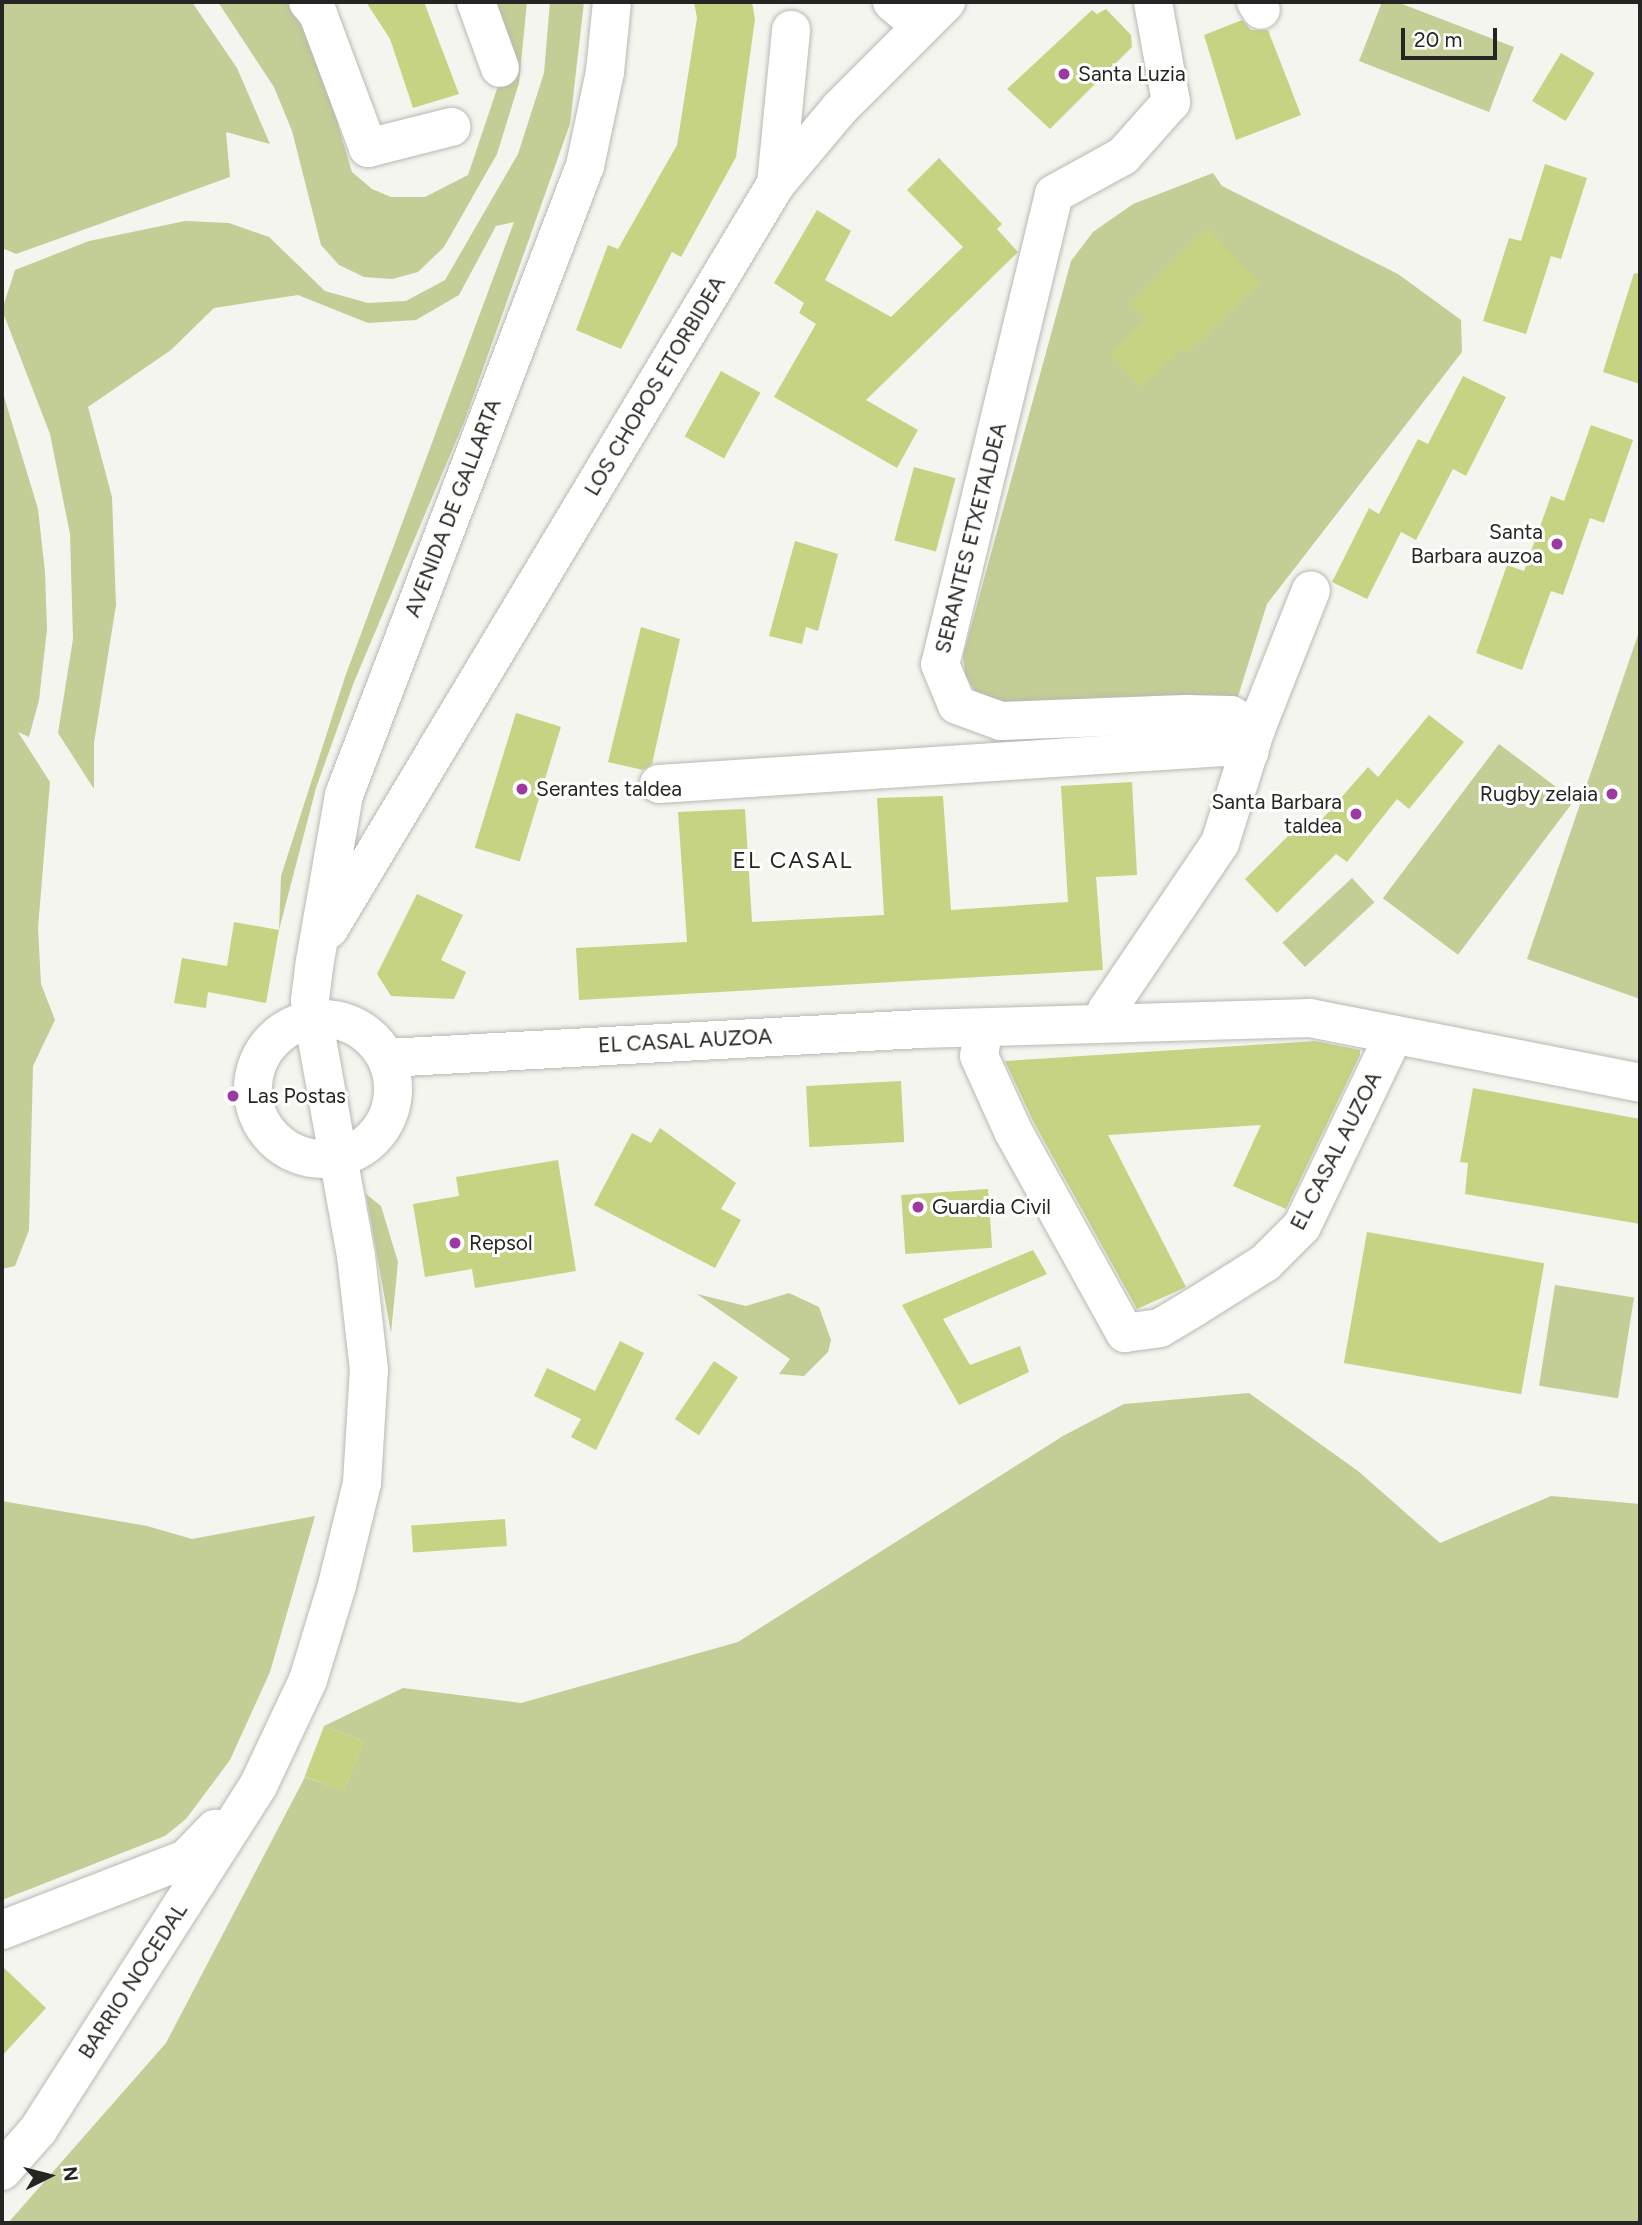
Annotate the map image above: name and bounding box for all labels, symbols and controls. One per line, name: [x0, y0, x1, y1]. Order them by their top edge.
scale bar: [1404, 14, 1500, 58]
text: 20 m: [1414, 27, 1462, 52]
place label: Santa Luzia: [1078, 61, 1186, 87]
marker: Santa Luzia: [1056, 66, 1072, 82]
street label: LOS CHOPOS ETORBIDEA: [579, 272, 731, 500]
street label: AVENIDA DE GALLARTA: [400, 395, 506, 621]
street label: SERANTES ETXETALDEA: [930, 420, 1012, 656]
place label: Santa Barbara auzoa: [1411, 519, 1543, 569]
marker: Santa Barbara auzoa: [1549, 536, 1565, 552]
place label: Serantes taldea: [536, 776, 682, 802]
marker: Serantes taldea: [514, 781, 530, 797]
place label: Rugby zelaia: [1480, 781, 1598, 807]
marker: Rugby zelaia: [1604, 786, 1620, 802]
place label: Santa Barbara taldea: [1211, 789, 1342, 839]
marker: Santa Barbara taldea: [1348, 806, 1364, 822]
district label: EL CASAL: [733, 846, 853, 874]
street label: EL CASAL AUZOA: [597, 1024, 773, 1058]
street label: EL CASAL AUZOA: [1285, 1068, 1387, 1234]
place label: Las Postas: [247, 1083, 346, 1109]
marker: Las Postas: [225, 1088, 241, 1104]
place label: Guardia Civil: [932, 1194, 1051, 1220]
marker: Guardia Civil: [910, 1199, 926, 1215]
place label: Repsol: [469, 1230, 533, 1256]
marker: Repsol: [447, 1235, 463, 1251]
street label: BARRIO NOCEDAL: [73, 1899, 193, 2063]
north arrow: [14, 2141, 84, 2211]
text: N: [58, 2165, 83, 2182]

